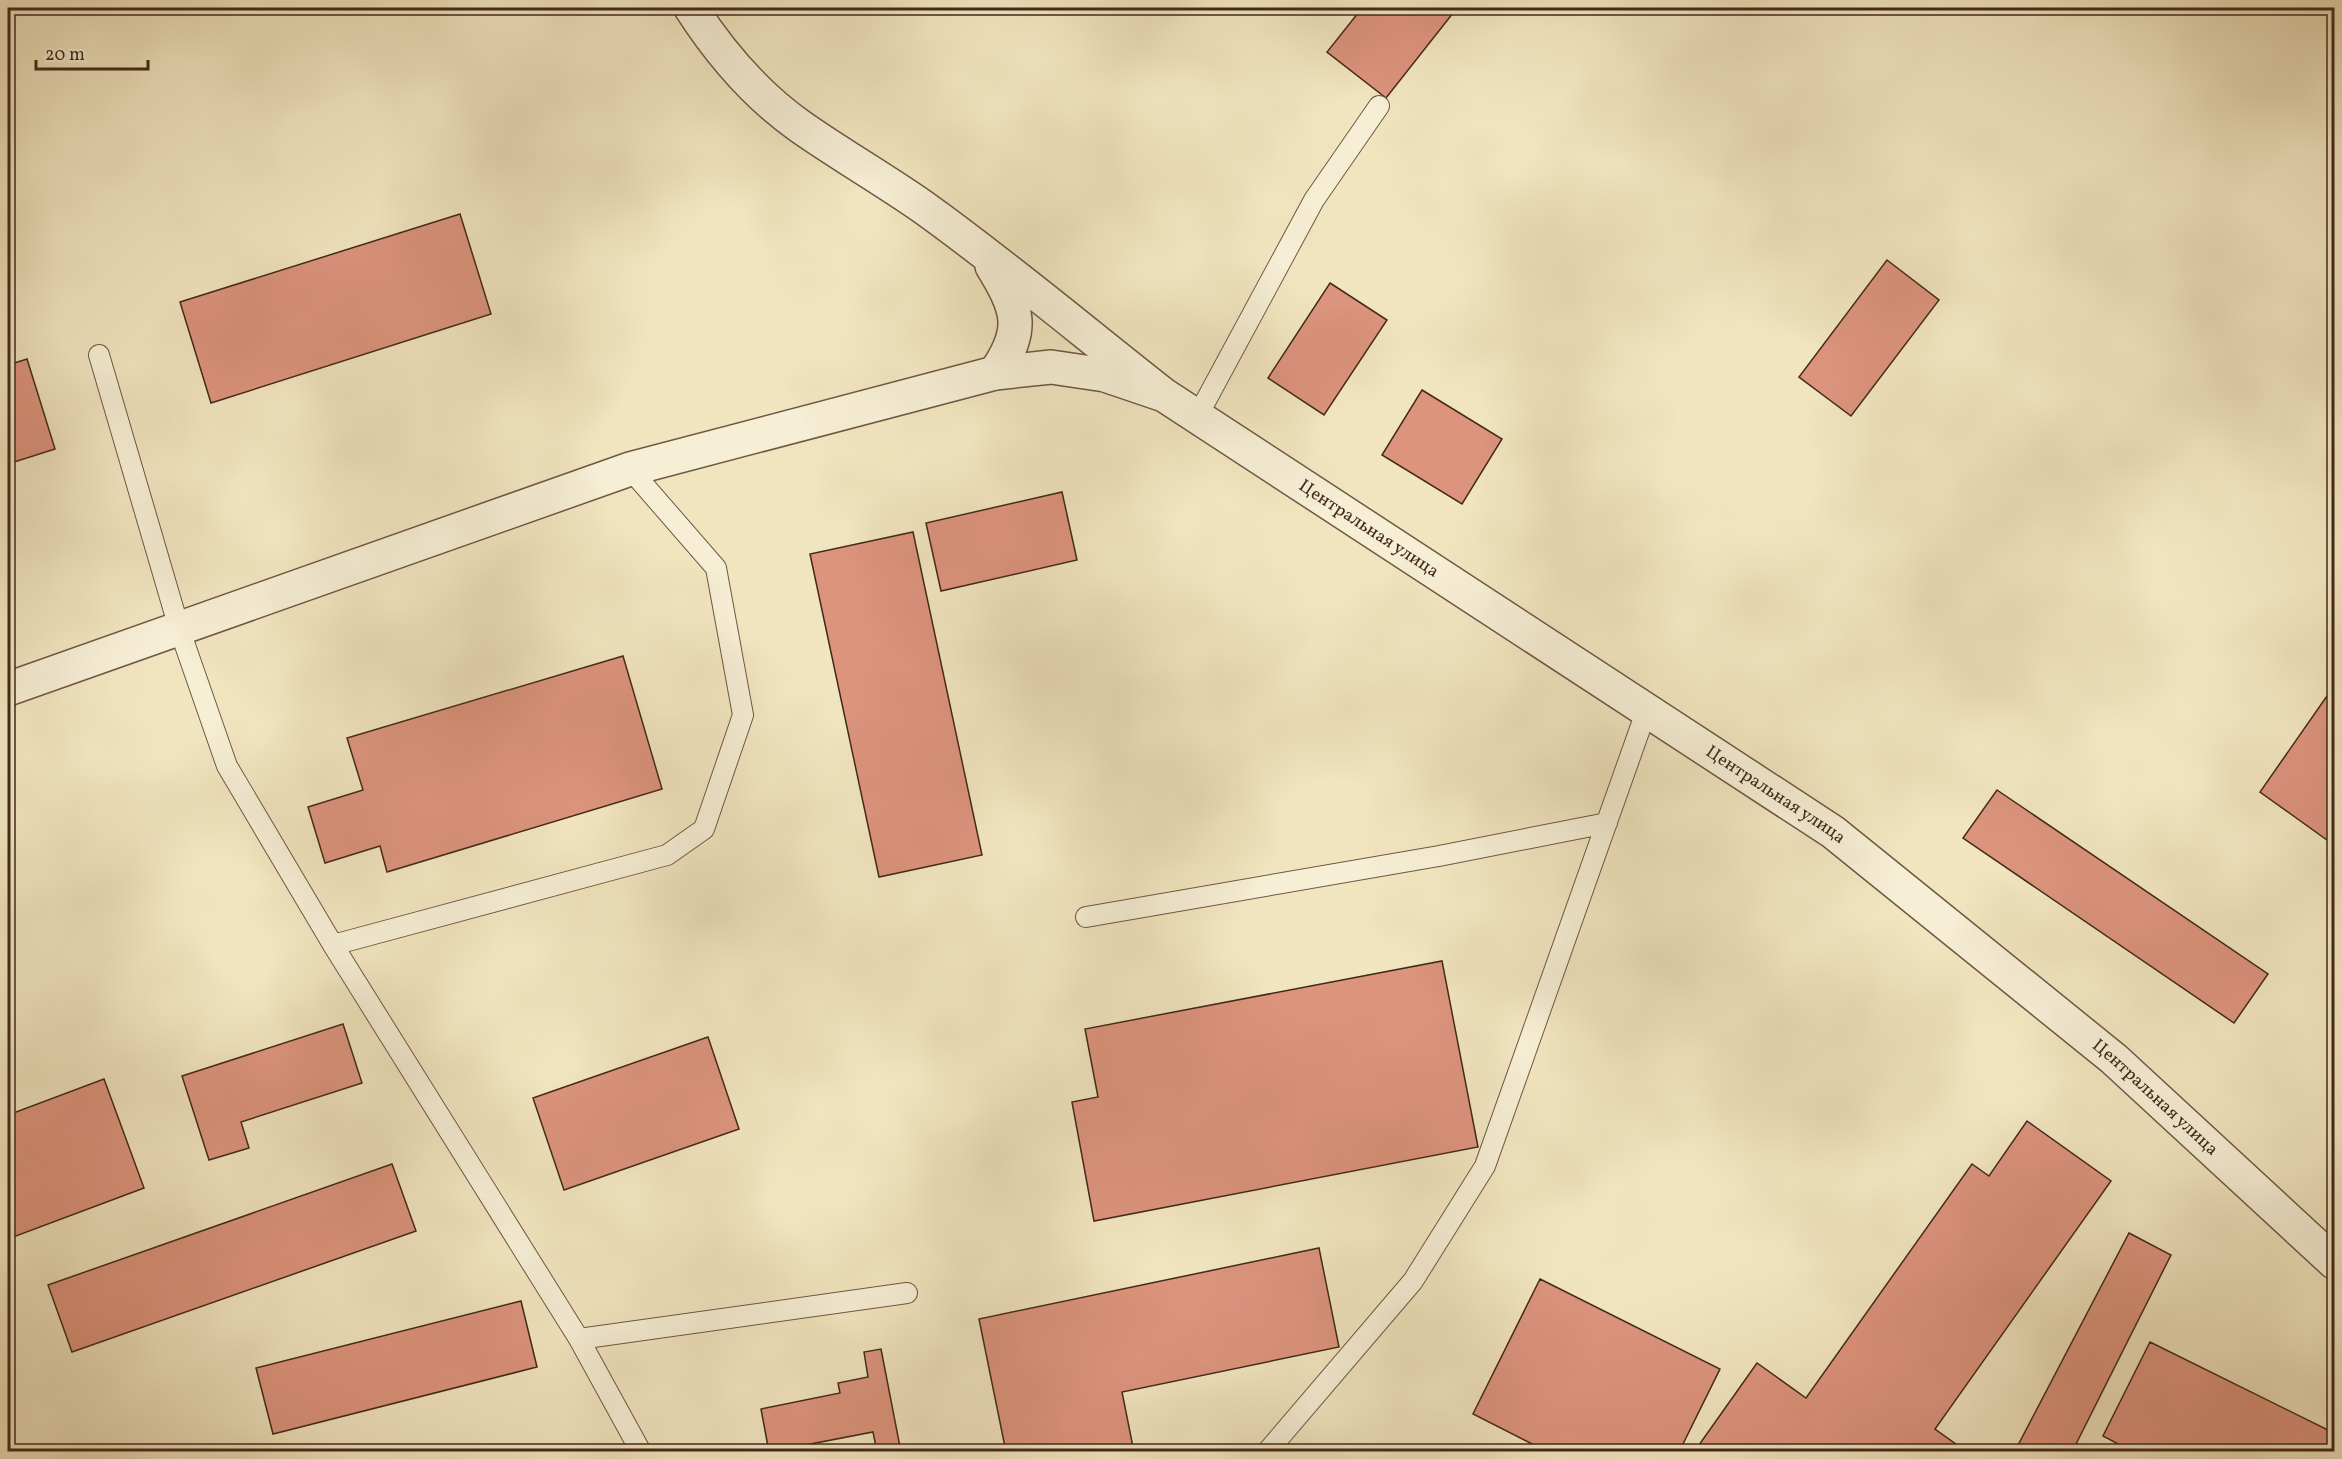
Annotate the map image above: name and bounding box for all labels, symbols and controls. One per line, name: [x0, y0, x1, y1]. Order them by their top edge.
scale bar: [36, 33, 148, 71]
text: 20 m: [45, 43, 85, 68]
street label: Центральная улица: [1294, 474, 1444, 584]
street label: Центральная улица: [1701, 740, 1851, 850]
street label: Центральная улица: [2087, 1033, 2224, 1162]

